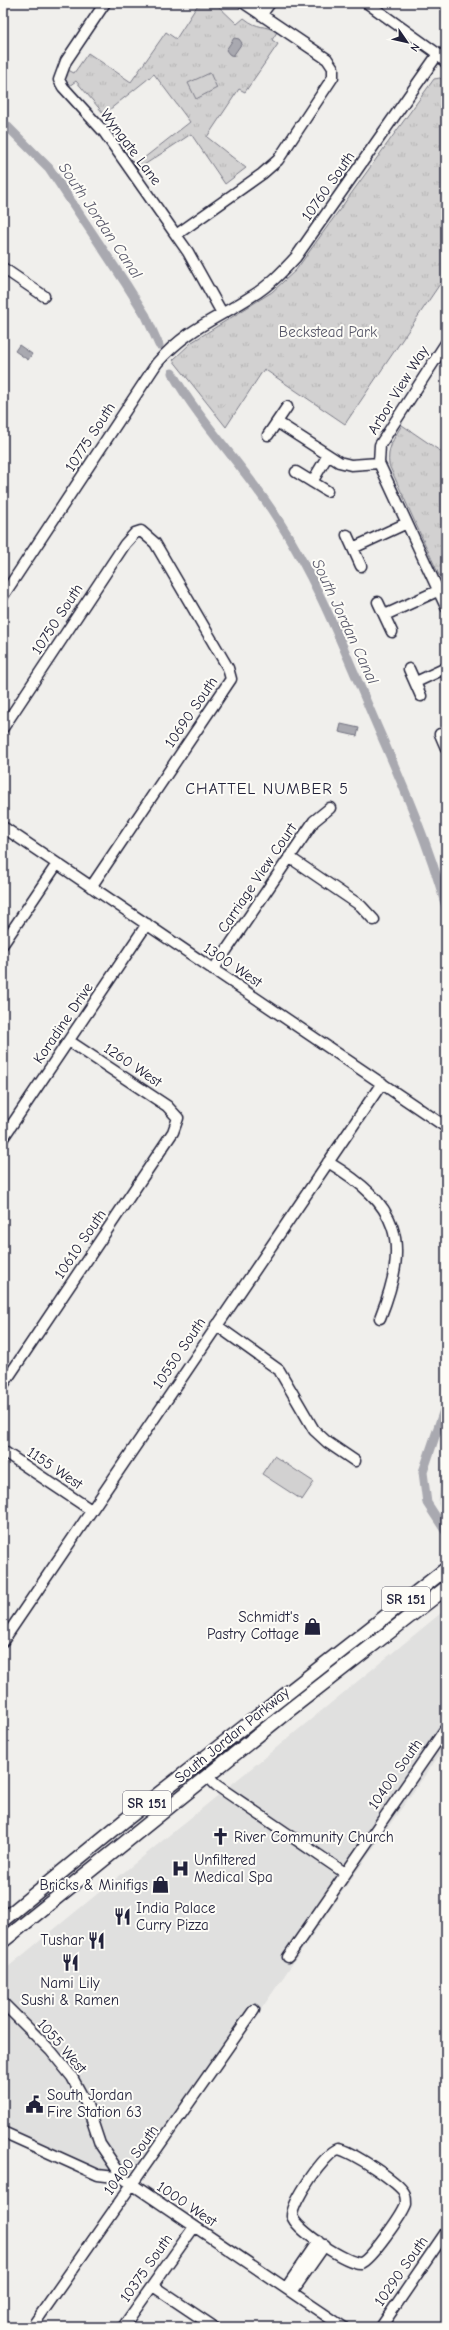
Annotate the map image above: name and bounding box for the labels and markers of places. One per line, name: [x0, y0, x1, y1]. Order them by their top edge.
place label: Schmidt's Pastry Cottage: [207, 1608, 299, 1643]
shop icon: Schmidt's Pastry Cottage: [302, 1616, 322, 1636]
church icon: River Community Church: [211, 1827, 231, 1847]
place label: River Community Church: [234, 1828, 394, 1846]
place label: Unfiltered Medical Spa: [194, 1851, 273, 1886]
hospital icon: Unfiltered Medical Spa: [171, 1859, 191, 1879]
shop icon: Bricks & Minifigs: [151, 1875, 171, 1895]
place label: Bricks & Minifigs: [39, 1876, 148, 1894]
place label: India Palace Curry Pizza: [136, 1899, 216, 1934]
restaurant icon: India Palace Curry Pizza: [113, 1907, 133, 1927]
restaurant icon: Tushar: [87, 1930, 107, 1950]
place label: Tushar: [41, 1931, 84, 1949]
restaurant icon: Nami Lily Sushi & Ramen: [60, 1952, 80, 1972]
place label: Nami Lily Sushi & Ramen: [21, 1974, 119, 2009]
place label: South Jordan Fire Station 63: [47, 2086, 142, 2121]
public building icon: South Jordan Fire Station 63: [24, 2094, 44, 2114]

